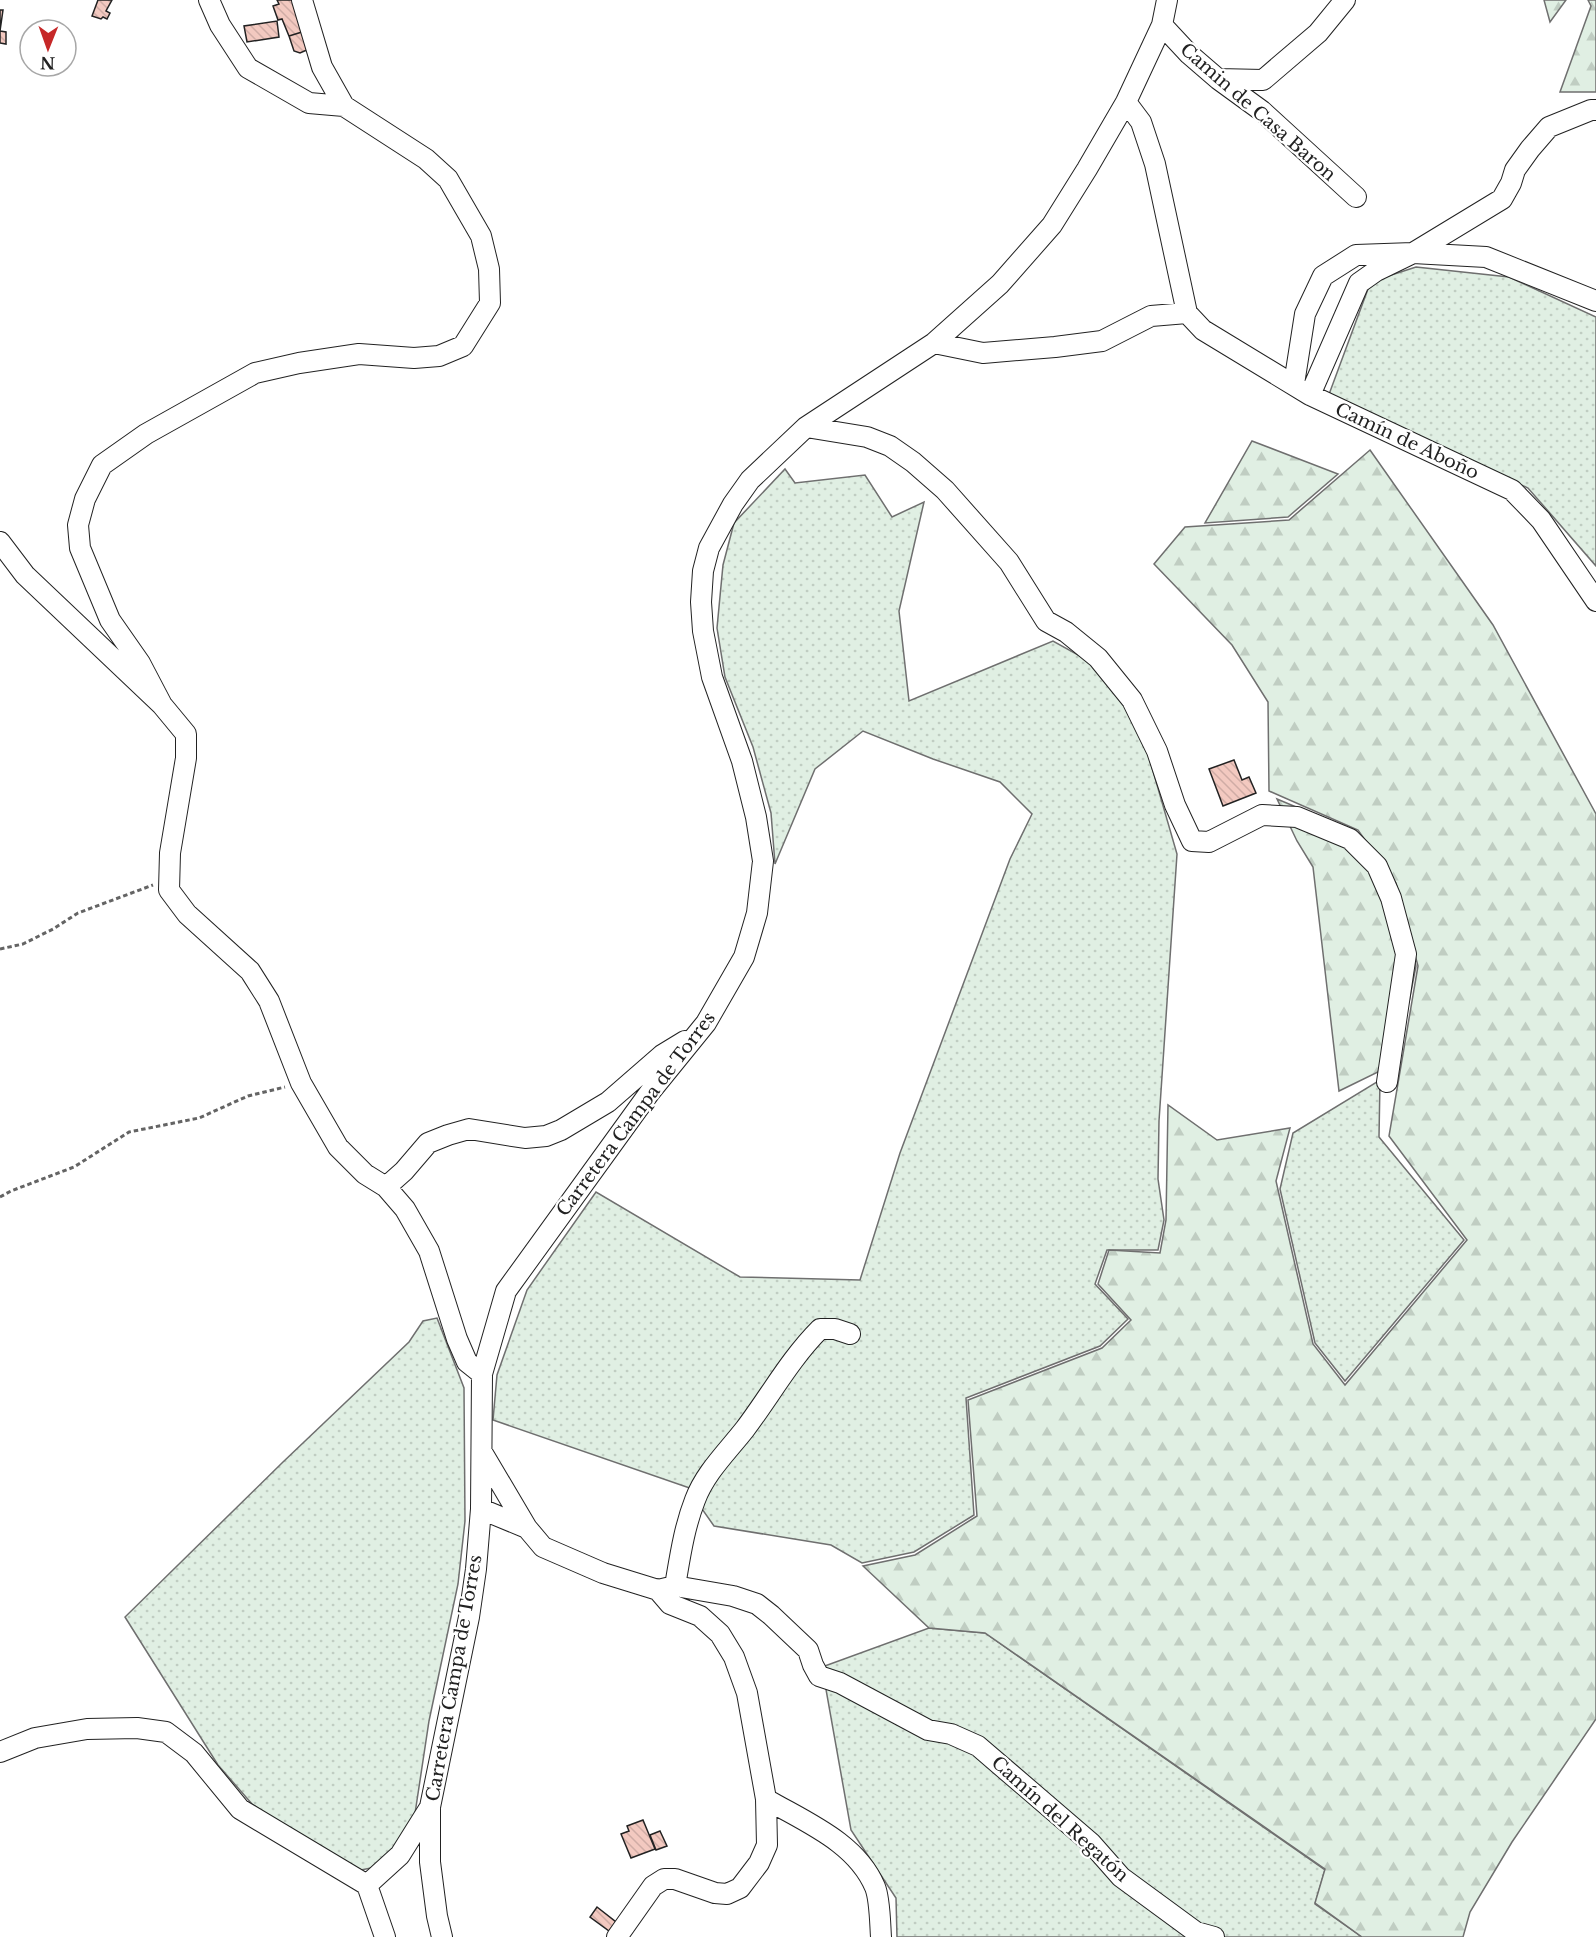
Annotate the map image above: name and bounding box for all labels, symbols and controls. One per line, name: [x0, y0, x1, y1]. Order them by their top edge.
north arrow: [18, 18, 78, 78]
street label: Camin de Casa Baron: [1176, 38, 1340, 186]
text: N: [40, 53, 55, 73]
street label: Camín de Aboño: [1332, 398, 1482, 484]
street label: Carretera Campa de Torres: [552, 1008, 720, 1220]
street label: Carretera Campa de Torres: [421, 1553, 487, 1803]
street label: Camín del Regatón: [987, 1752, 1133, 1886]

